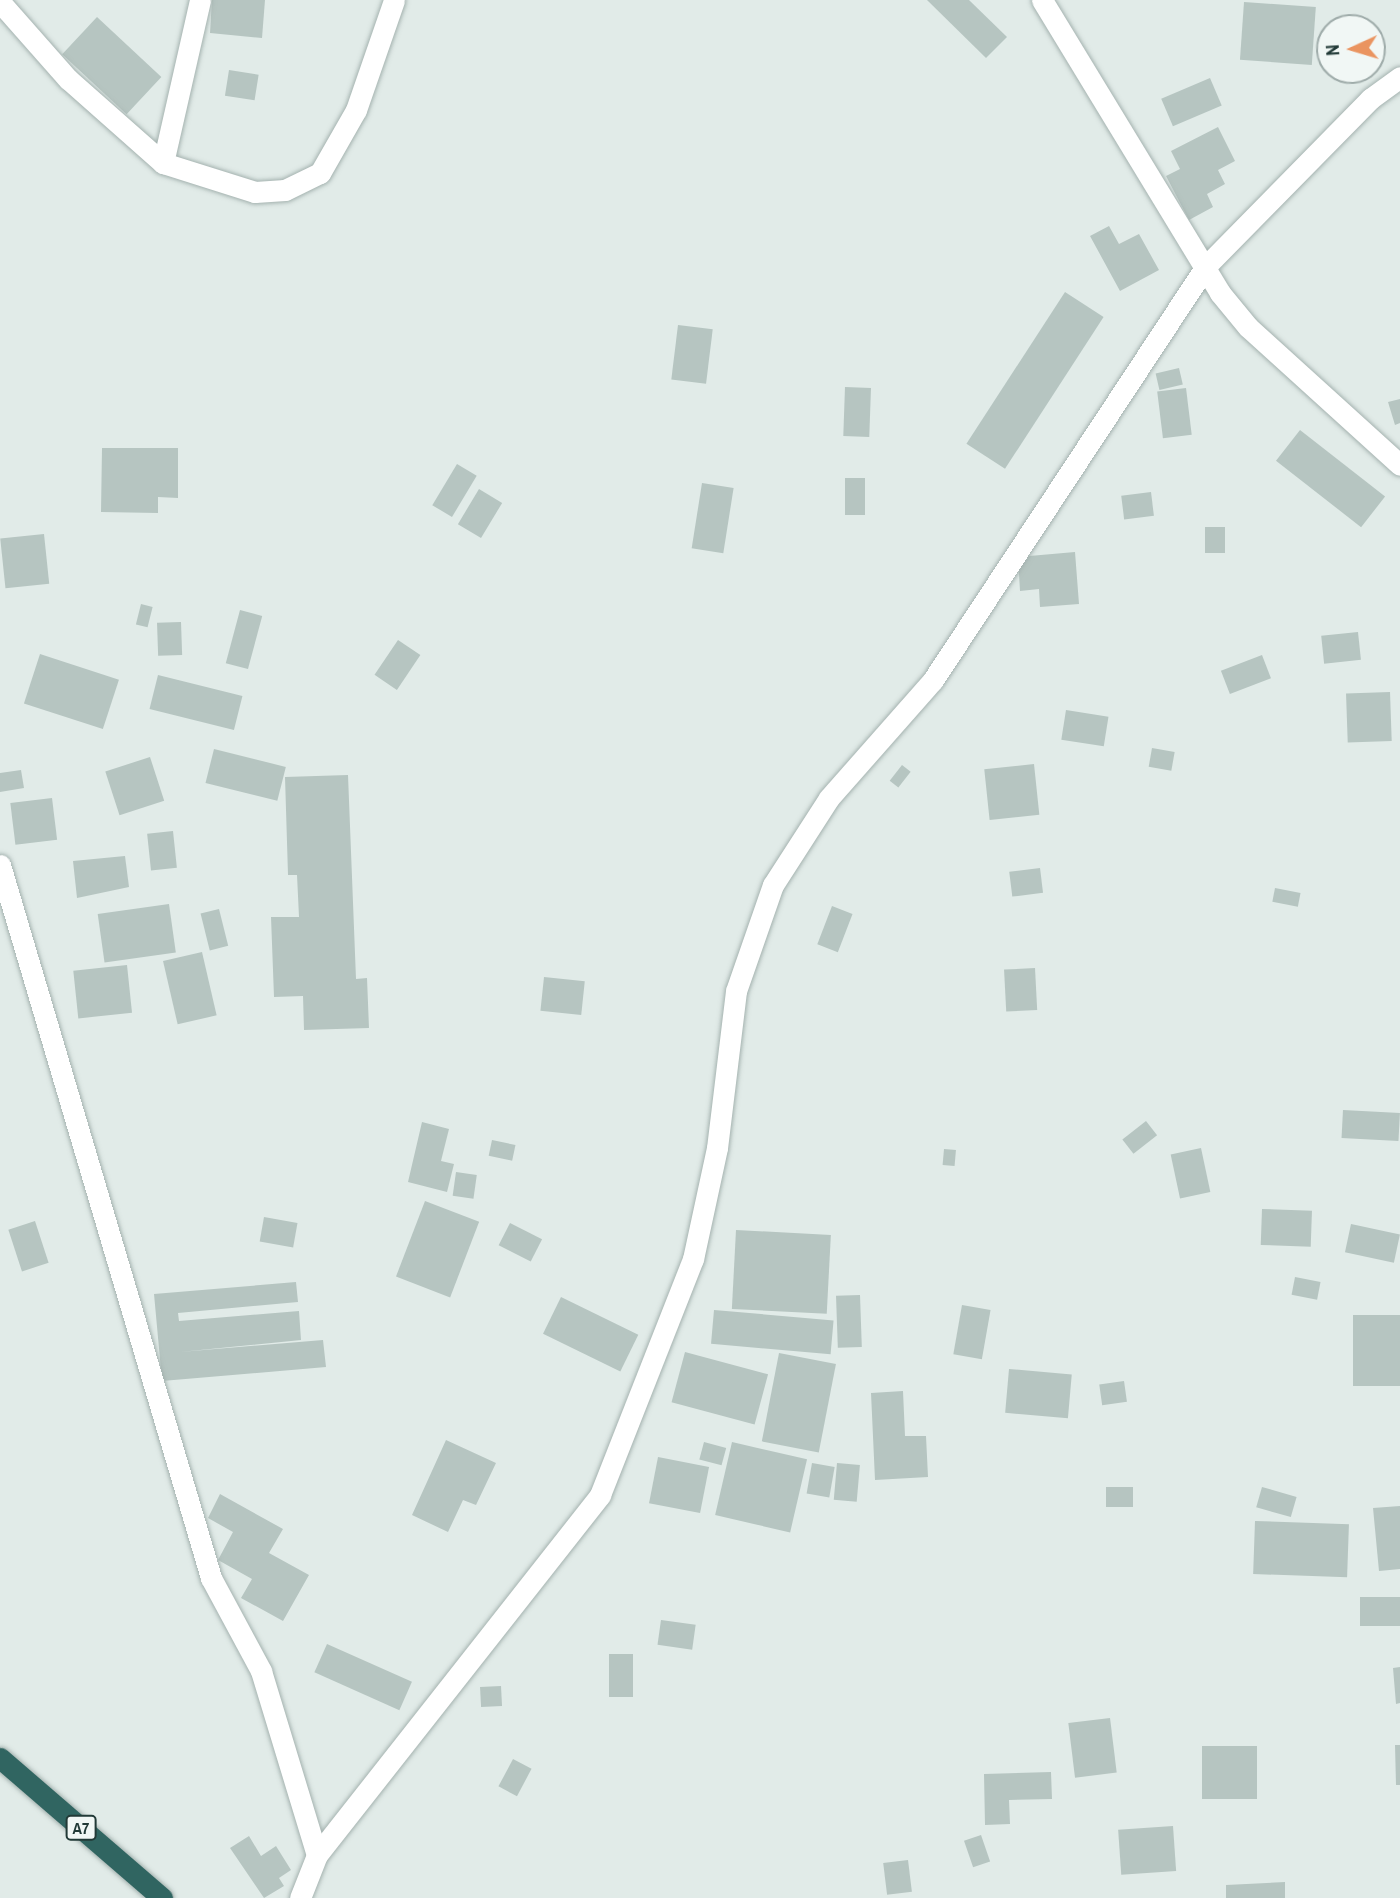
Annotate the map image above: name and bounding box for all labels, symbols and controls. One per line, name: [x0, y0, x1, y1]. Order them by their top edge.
north arrow: [1316, 14, 1386, 84]
text: N: [1319, 44, 1345, 57]
road number: A7: [65, 1816, 97, 1840]

